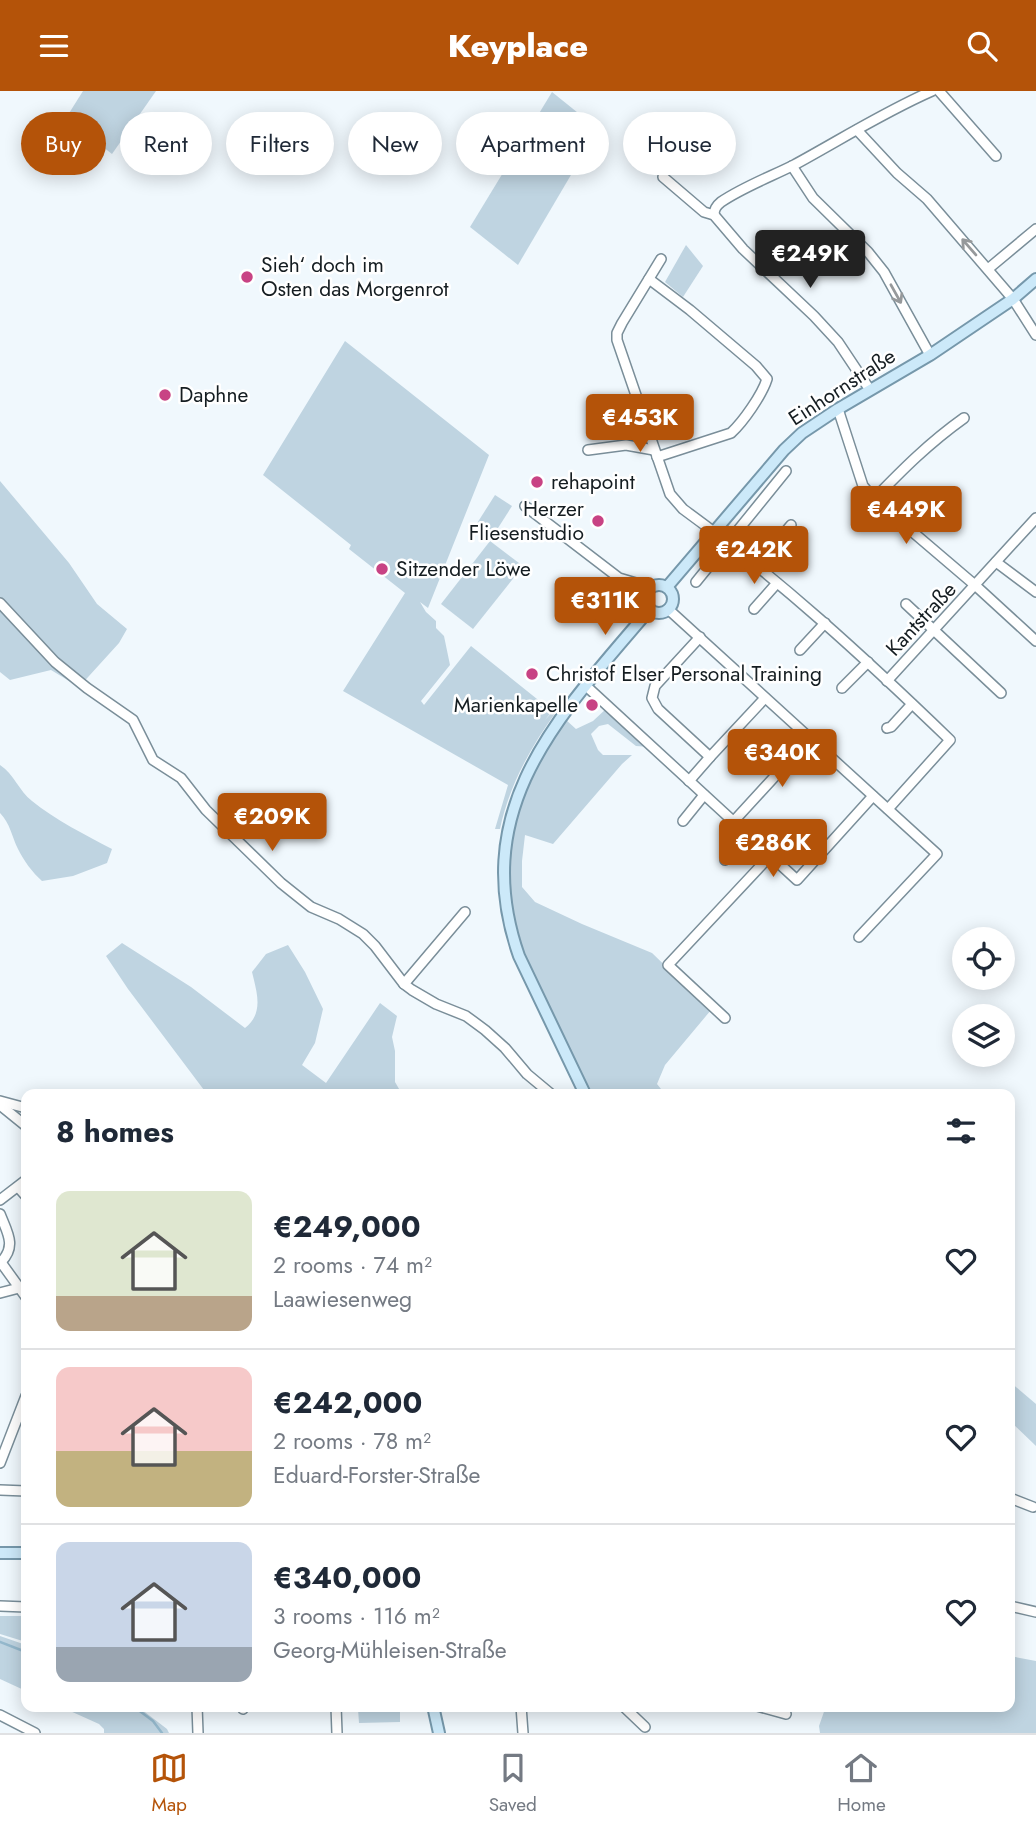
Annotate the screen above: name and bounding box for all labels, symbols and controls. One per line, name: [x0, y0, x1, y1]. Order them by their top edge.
text: Keyplace: [448, 23, 588, 69]
icon: menu: [35, 27, 73, 65]
icon: search: [963, 27, 1001, 65]
chip: Buy: [21, 112, 106, 175]
chip: Rent: [120, 112, 212, 175]
chip: Filters: [226, 112, 334, 175]
chip: New: [348, 112, 442, 175]
chip: Apartment: [456, 112, 609, 175]
chip: House: [623, 112, 736, 175]
pin: €249K: [761, 231, 859, 290]
text: €249K: [771, 236, 849, 270]
one-way arrow: [961, 238, 977, 256]
place label: Sieh‘ doch im Osten das Morgenrot: [261, 250, 449, 304]
marker: Sieh‘ doch im Osten das Morgenrot: [239, 269, 255, 285]
one-way arrow: [890, 283, 903, 304]
street label: Einhornstraße: [783, 341, 902, 433]
place label: Daphne: [179, 380, 248, 410]
marker: Daphne: [157, 387, 173, 403]
pin: €453K: [591, 395, 689, 454]
text: €453K: [602, 400, 678, 434]
place label: rehapoint: [551, 467, 635, 497]
marker: rehapoint: [529, 474, 545, 490]
pin: €449K: [857, 487, 955, 546]
text: €449K: [867, 492, 945, 526]
place label: Herzer Fliesenstudio: [469, 494, 585, 548]
marker: Herzer Fliesenstudio: [590, 513, 606, 529]
pin: €242K: [705, 526, 803, 586]
text: €242K: [715, 532, 793, 566]
place label: Sitzender Löwe: [396, 554, 531, 584]
marker: Sitzender Löwe: [374, 561, 390, 577]
street label: Kantstraße: [879, 575, 963, 663]
pin: €311K: [556, 577, 654, 637]
text: €311K: [571, 583, 639, 617]
place label: Christof Elser Personal Training: [546, 659, 822, 689]
marker: Christof Elser Personal Training: [524, 666, 540, 682]
place label: Marienkapelle: [454, 690, 578, 720]
marker: Marienkapelle: [584, 697, 600, 713]
pin: €340K: [733, 729, 831, 789]
text: €340K: [744, 735, 820, 769]
pin: €209K: [223, 793, 321, 853]
text: €209K: [234, 799, 310, 833]
pin: €286K: [724, 819, 822, 879]
text: €286K: [735, 825, 811, 859]
map controls: [952, 927, 1015, 1067]
button: locate: [952, 927, 1015, 990]
button: layers: [952, 1004, 1015, 1067]
text: 8 homes: [56, 1110, 174, 1153]
icon: filters: [942, 1112, 980, 1150]
text: €249,000: [273, 1205, 421, 1248]
icon: home: [112, 1219, 196, 1303]
icon: heart: [942, 1242, 980, 1280]
text: 2 rooms · 74 m²: [273, 1248, 432, 1282]
text: Laawiesenweg: [273, 1282, 412, 1316]
text: €242,000: [273, 1381, 422, 1424]
icon: home: [112, 1395, 196, 1479]
icon: heart: [942, 1418, 980, 1456]
text: 2 rooms · 78 m²: [273, 1424, 431, 1458]
text: Eduard-Forster-Straße: [273, 1458, 480, 1492]
text: €340,000: [273, 1556, 421, 1599]
icon: home: [112, 1570, 196, 1654]
icon: heart: [942, 1593, 980, 1631]
text: 3 rooms · 116 m²: [273, 1599, 440, 1633]
text: Georg-Mühleisen-Straße: [273, 1633, 507, 1667]
tab: Map: [150, 1749, 188, 1818]
tab: Saved: [489, 1749, 537, 1818]
tab: Home: [837, 1749, 886, 1818]

